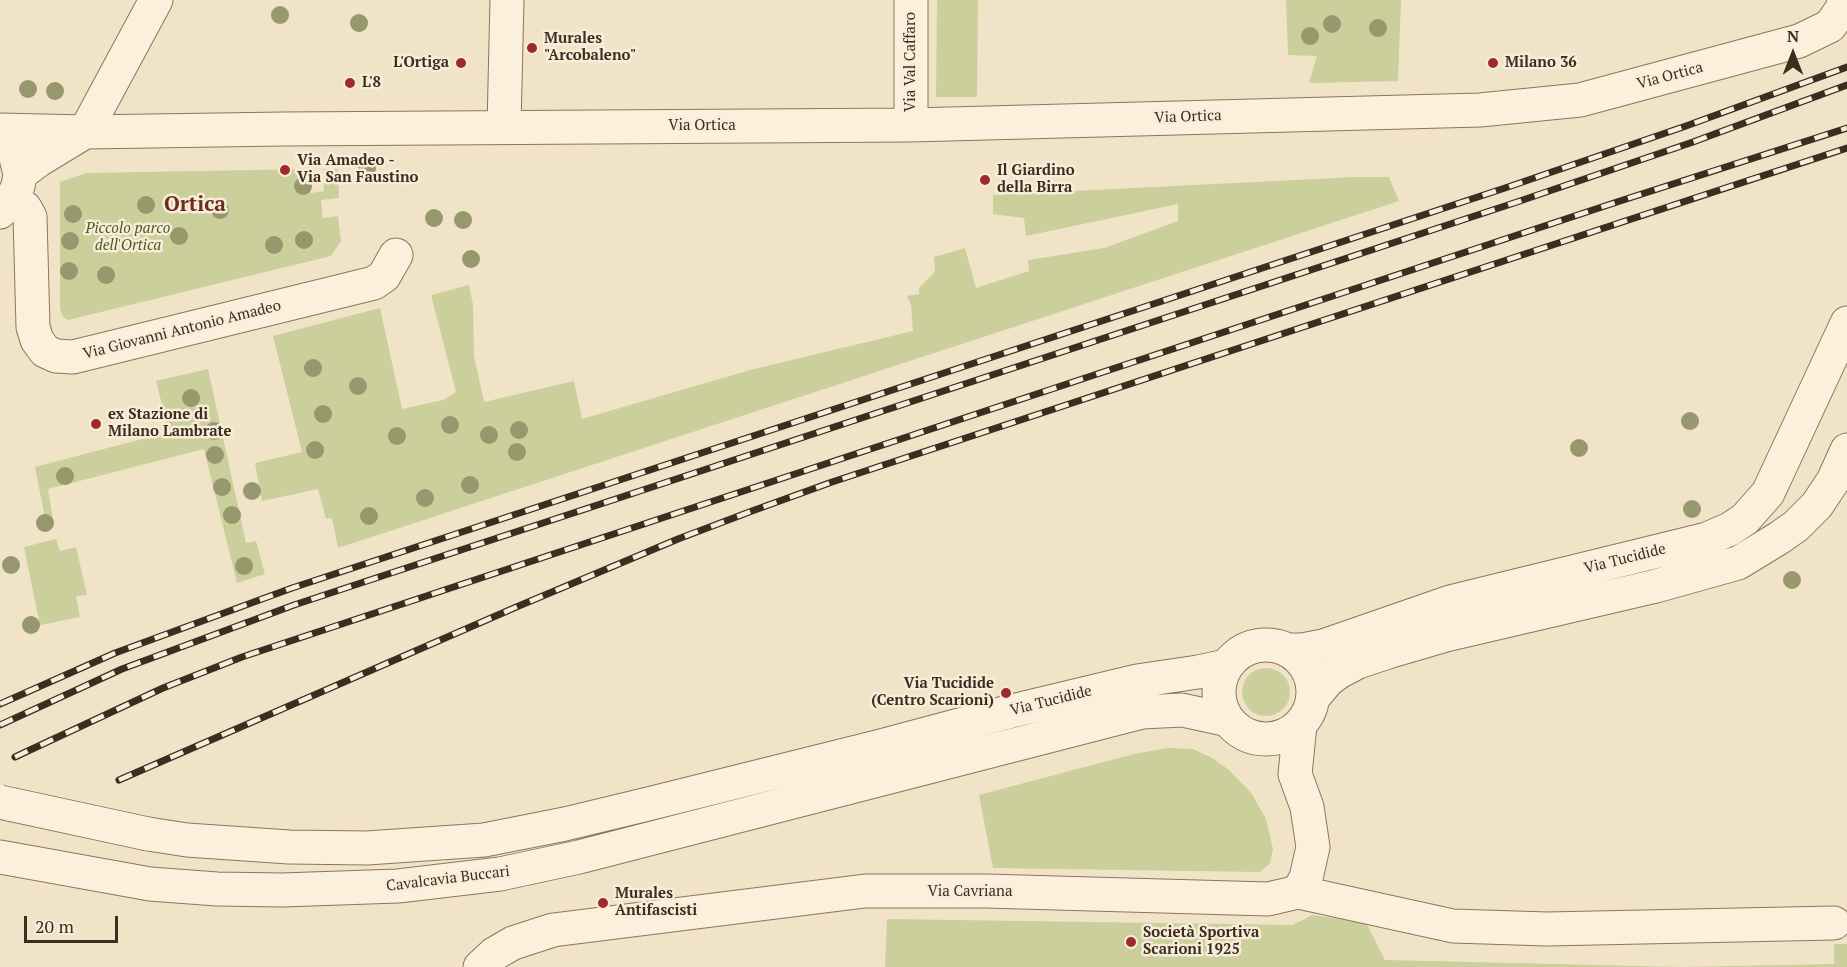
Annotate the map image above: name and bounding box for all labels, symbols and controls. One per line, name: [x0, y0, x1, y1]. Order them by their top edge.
street label: Via Val Caffaro: [902, 12, 920, 112]
north arrow: [1763, 24, 1823, 84]
text: N: [1787, 25, 1799, 47]
place label: Murales "Arcobaleno": [544, 30, 636, 65]
marker: Murales "Arcobaleno": [525, 41, 539, 55]
place label: L'Ortiga: [393, 54, 449, 72]
place label: Milano 36: [1505, 54, 1577, 72]
marker: L'Ortiga: [454, 56, 468, 70]
marker: Milano 36: [1486, 56, 1500, 70]
street label: Via Ortica: [1635, 59, 1705, 93]
place label: L'8: [362, 74, 381, 92]
marker: L'8: [343, 76, 357, 90]
street label: Via Ortica: [1154, 107, 1222, 127]
street label: Via Ortica: [668, 117, 736, 135]
place label: Via Amadeo - Via San Faustino: [297, 152, 418, 187]
place label: Il Giardino della Birra: [997, 162, 1075, 197]
marker: Via Amadeo - Via San Faustino: [278, 163, 292, 177]
marker: Il Giardino della Birra: [978, 173, 992, 187]
district label: Ortica: [164, 192, 226, 218]
park label: Piccolo parco dell'Ortica: [86, 220, 170, 255]
street label: Via Giovanni Antonio Amadeo: [81, 297, 283, 363]
place label: ex Stazione di Milano Lambrate: [108, 406, 232, 441]
marker: ex Stazione di Milano Lambrate: [89, 417, 103, 431]
street label: Via Tucidide: [1582, 540, 1668, 578]
place label: Via Tucidide (Centro Scarioni): [871, 675, 994, 710]
street label: Via Tucidide: [1008, 682, 1094, 720]
marker: Via Tucidide (Centro Scarioni): [999, 686, 1013, 700]
street label: Cavalcavia Buccari: [385, 862, 511, 896]
street label: Via Cavriana: [927, 883, 1013, 901]
place label: Murales Antifascisti: [615, 885, 697, 920]
marker: Murales Antifascisti: [596, 896, 610, 910]
scale bar: [27, 904, 122, 942]
text: 20 m: [35, 914, 74, 938]
place label: Società Sportiva Scarioni 1925: [1143, 924, 1259, 959]
marker: Società Sportiva Scarioni 1925: [1124, 935, 1138, 949]

